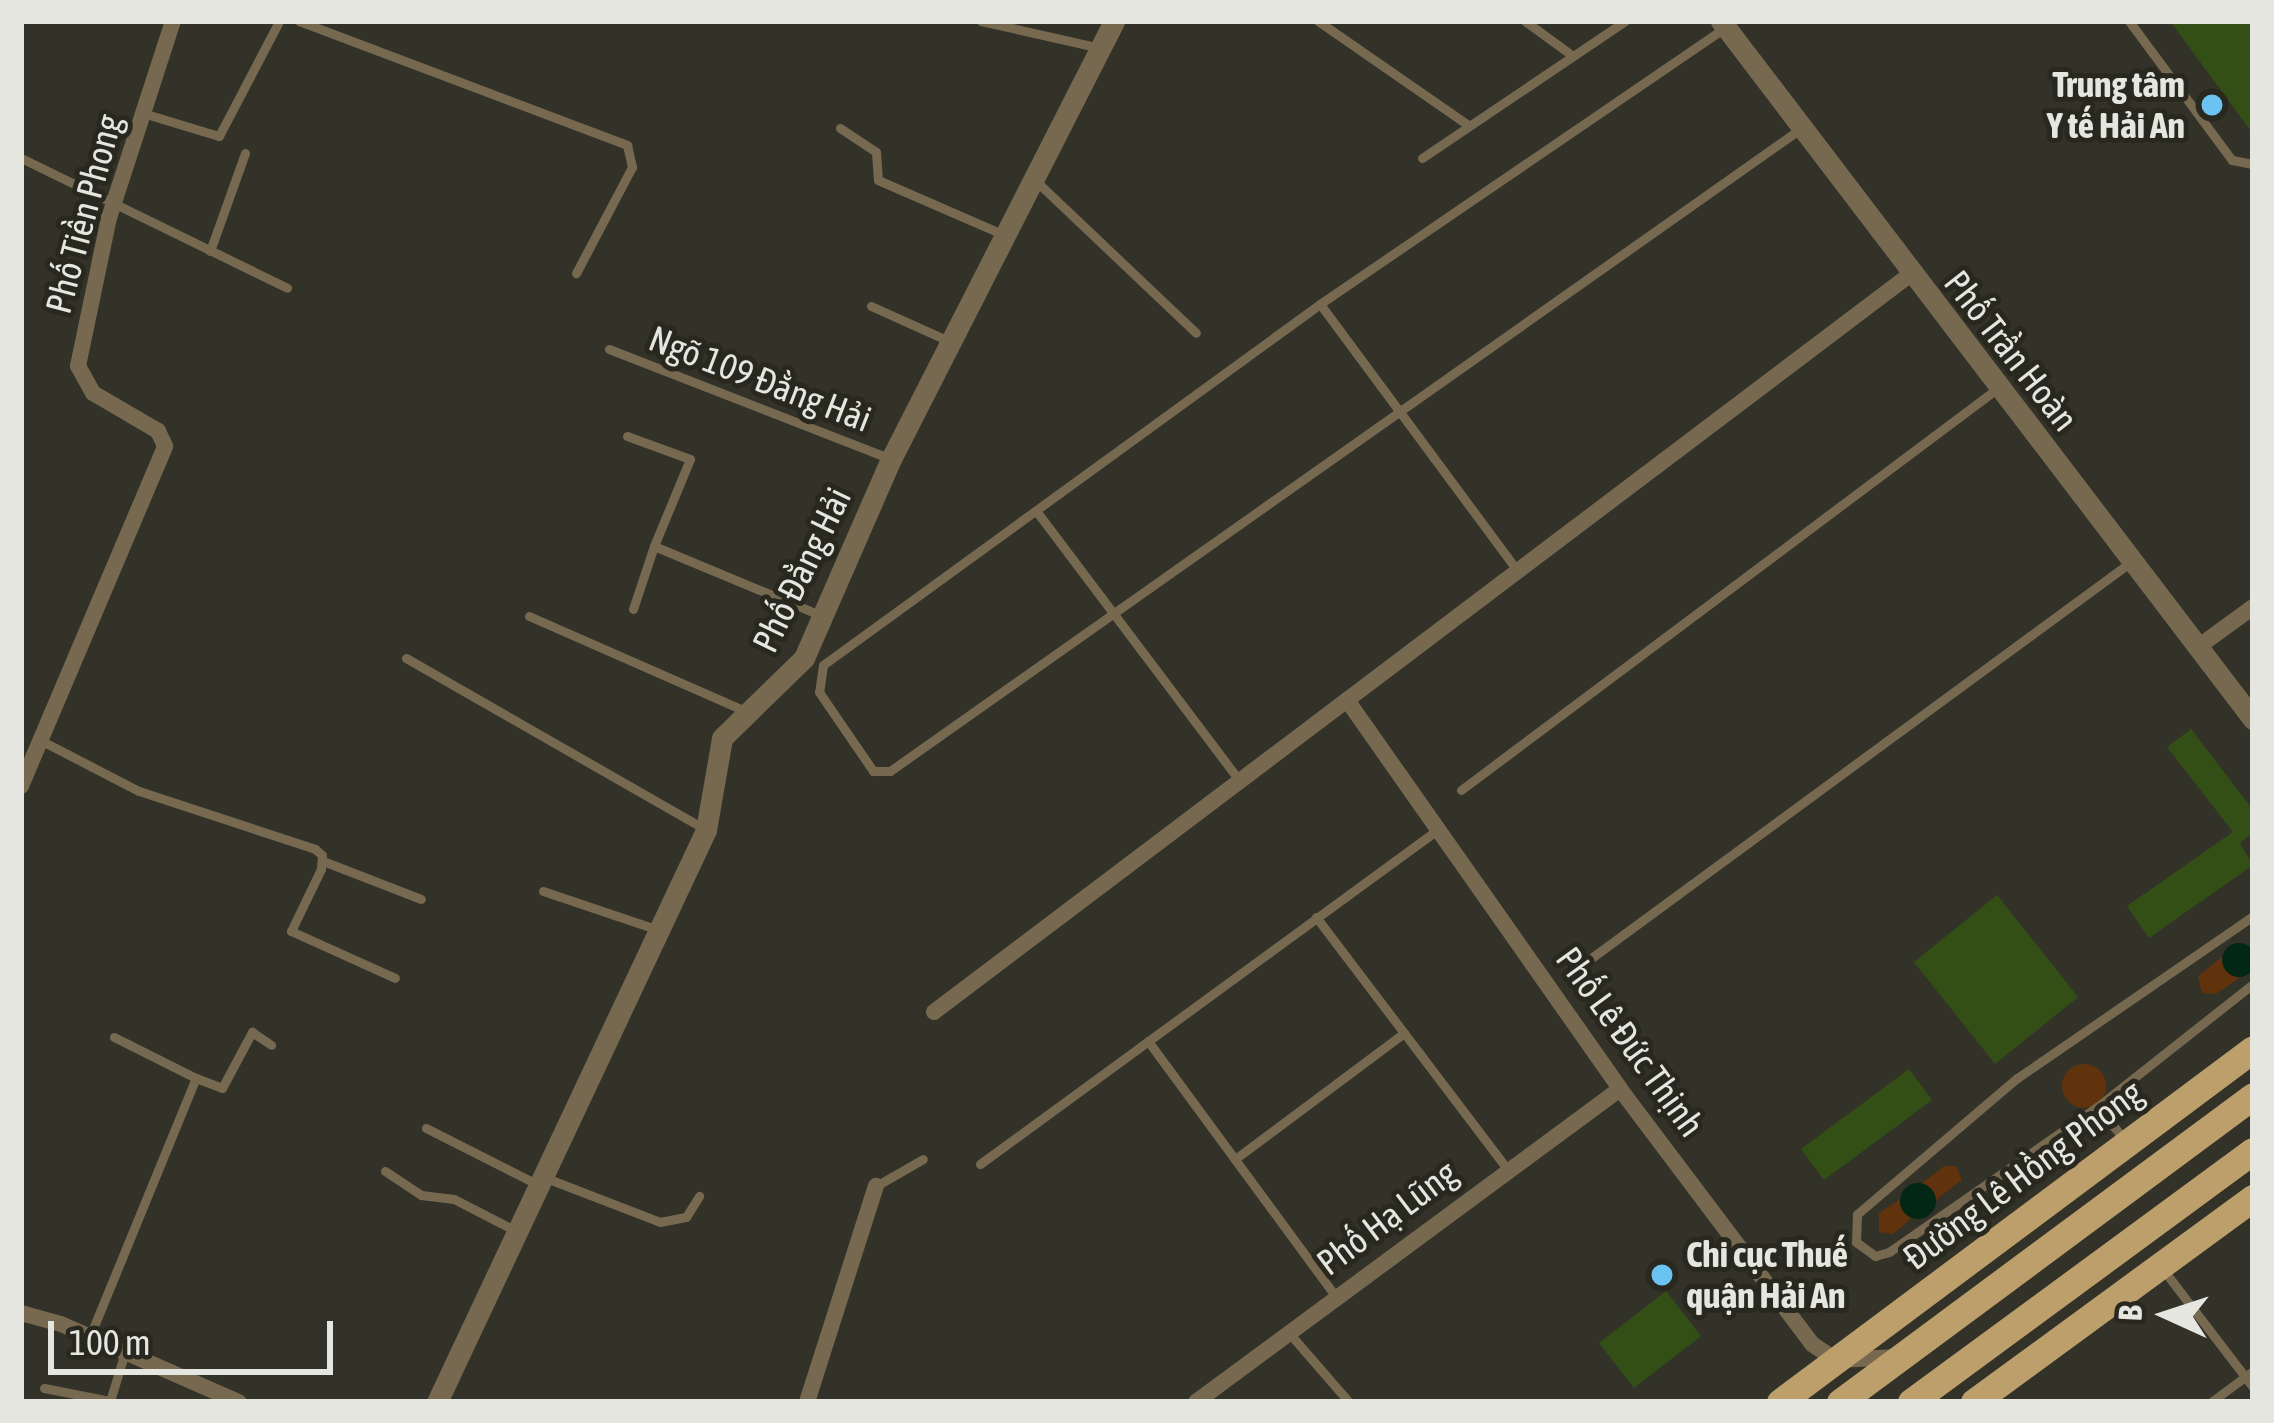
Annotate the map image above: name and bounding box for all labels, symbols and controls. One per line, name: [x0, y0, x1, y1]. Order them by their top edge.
place label: Trung tâm Y tế Hải An: [2047, 62, 2185, 147]
marker: Trung tâm Y tế Hải An: [2196, 89, 2228, 121]
street label: Phố Tiền Phong: [37, 110, 131, 318]
street label: Phố Trần Hoàn: [1935, 262, 2087, 440]
street label: Ngõ 109 Đằng Hải: [643, 317, 877, 441]
street label: Phố Đằng Hải: [744, 481, 860, 659]
street label: Phố Lê Đức Thịnh: [1547, 939, 1713, 1145]
street label: Đường Lê Hồng Phong: [1895, 1071, 2151, 1279]
street label: Phố Hạ Lũng: [1309, 1151, 1465, 1285]
place label: Chi cục Thuế quận Hải An: [1686, 1232, 1848, 1317]
north arrow: [2106, 1255, 2226, 1375]
marker: Chi cục Thuế quận Hải An: [1649, 1262, 1675, 1288]
scale bar: [54, 1297, 339, 1371]
text: B: [2111, 1304, 2149, 1322]
text: 100 m: [69, 1321, 151, 1363]

